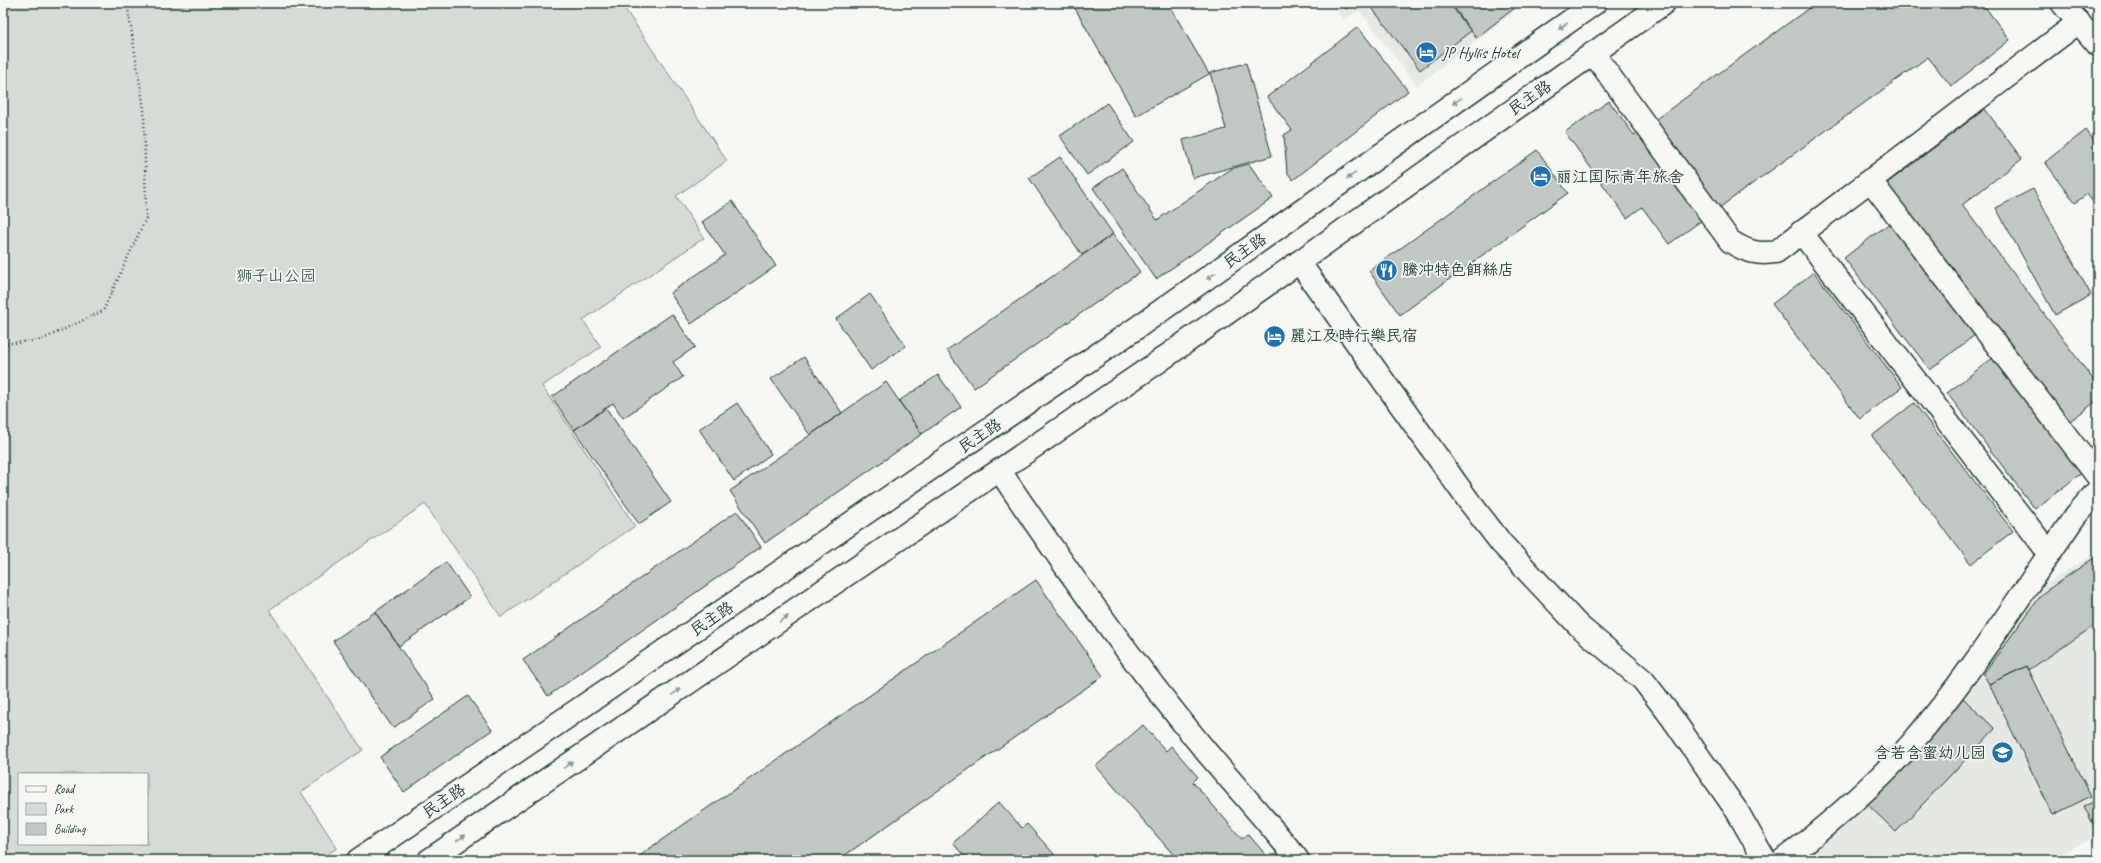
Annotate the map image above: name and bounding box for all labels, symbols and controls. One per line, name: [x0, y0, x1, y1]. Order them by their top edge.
one-way arrow: [1558, 22, 1568, 30]
hotel icon: JP Hyllis Hotel: [1413, 40, 1439, 66]
place label: JP Hyllis Hotel: [1441, 43, 1522, 63]
street label: 民主路: [1505, 76, 1555, 120]
one-way arrow: [1452, 97, 1462, 105]
hotel icon: 丽江国际青年旅舍: [1528, 164, 1554, 190]
place label: 丽江国际青年旅舍: [1556, 167, 1684, 187]
one-way arrow: [1346, 172, 1356, 180]
street label: 民主路: [1220, 229, 1270, 273]
restaurant icon: 騰冲特色餌絲店: [1373, 257, 1399, 283]
place label: 騰冲特色餌絲店: [1402, 260, 1514, 280]
park label: 狮子山公园: [236, 266, 316, 286]
one-way arrow: [1206, 272, 1216, 280]
hotel icon: 麗江及時行樂民宿: [1262, 323, 1288, 349]
place label: 麗江及時行樂民宿: [1290, 326, 1418, 346]
street label: 民主路: [955, 414, 1005, 458]
street label: 民主路: [687, 597, 737, 641]
one-way arrow: [778, 615, 789, 623]
one-way arrow: [671, 688, 681, 696]
school or university icon: 含若含蜜幼儿园: [1989, 740, 2015, 766]
place label: 含若含蜜幼儿园: [1874, 743, 1986, 763]
one-way arrow: [563, 761, 574, 769]
legend: [18, 773, 148, 845]
street label: 民主路: [419, 779, 469, 823]
text: Road: [54, 781, 76, 797]
text: Park: [54, 801, 75, 817]
text: Building: [54, 821, 86, 837]
one-way arrow: [456, 834, 466, 842]

